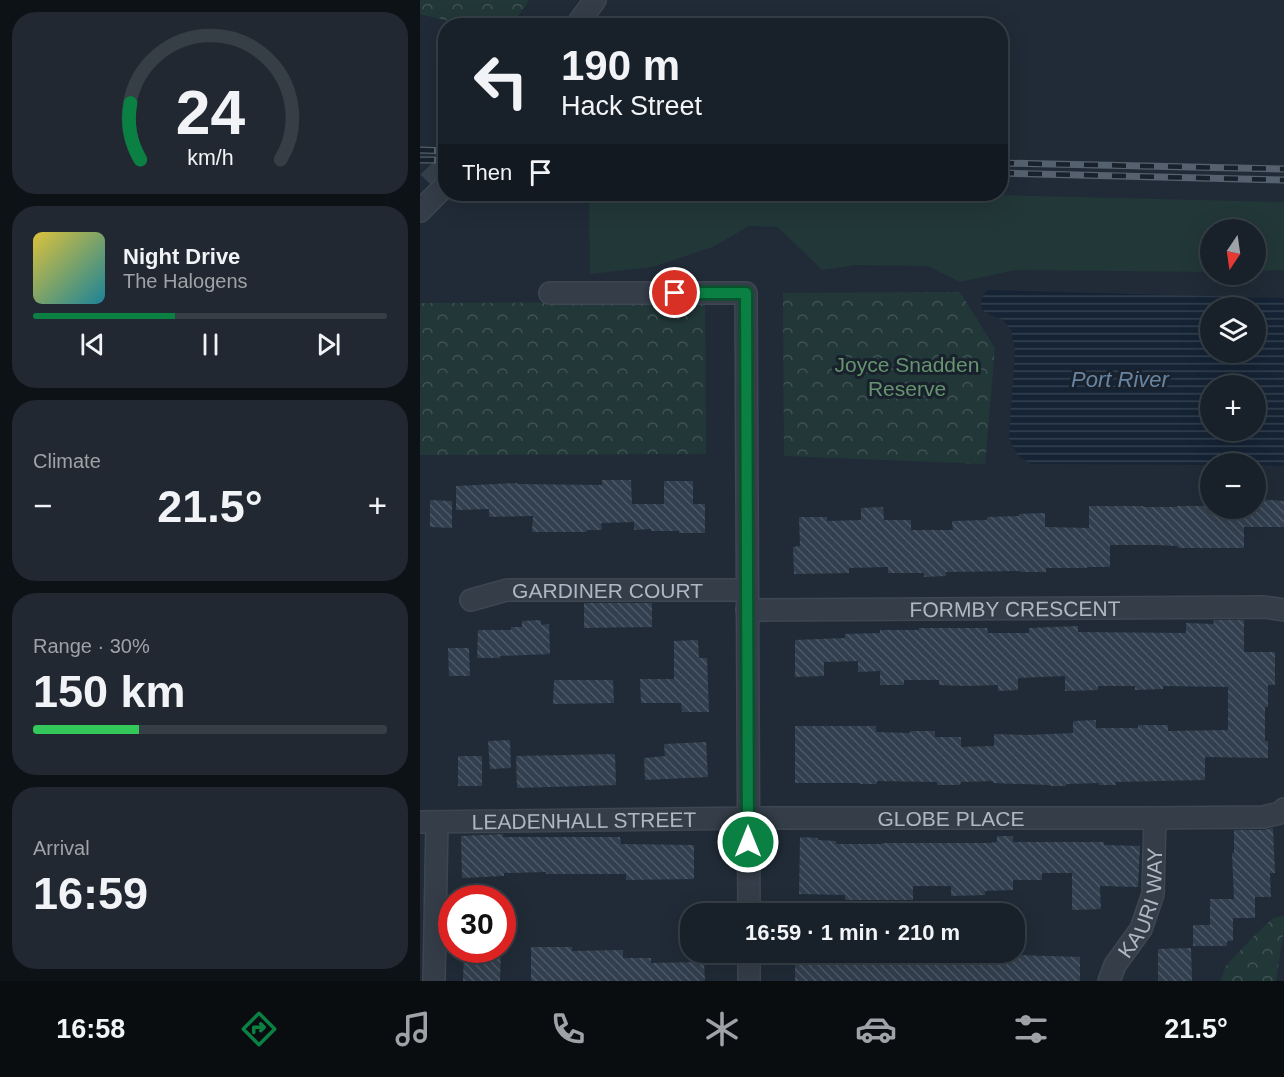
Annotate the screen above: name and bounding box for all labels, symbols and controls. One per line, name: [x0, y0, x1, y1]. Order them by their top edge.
icon: left: [462, 42, 540, 120]
text: 190 m: [561, 42, 680, 89]
text: 24: [175, 78, 245, 147]
text: Hack Street: [561, 91, 702, 121]
text: km/h: [187, 146, 233, 170]
icon: arrive: [524, 156, 557, 189]
text: Then: [462, 160, 512, 185]
north arrow: [1200, 219, 1266, 285]
map controls: [1200, 219, 1266, 519]
text: Night Drive: [123, 244, 240, 269]
pin: [649, 267, 700, 318]
text: The Halogens: [123, 270, 248, 292]
icon: arrive: [658, 276, 691, 309]
button: layers: [1200, 297, 1266, 363]
icon: previous: [76, 328, 109, 361]
icon: pause: [194, 328, 227, 361]
icon: next: [312, 328, 345, 361]
park label: Joyce Snadden Reserve: [835, 353, 979, 400]
water label: Port River: [1071, 367, 1171, 392]
button: +: [1200, 375, 1266, 441]
text: Climate: [33, 450, 101, 472]
button: −: [1200, 453, 1266, 519]
text: 21.5°: [157, 481, 263, 532]
text: −: [33, 487, 52, 524]
text: +: [368, 487, 387, 524]
street label: GARDINER COURT: [512, 579, 703, 602]
street label: FORMBY CRESCENT: [909, 596, 1121, 621]
text: Range · 30%: [33, 635, 150, 657]
text: 150 km: [33, 666, 186, 717]
street label: LEADENHALL STREET: [472, 807, 697, 833]
street label: GLOBE PLACE: [877, 807, 1025, 830]
position arrow: [716, 810, 780, 874]
text: Arrival: [33, 837, 90, 859]
street label: KAURI WAY: [1113, 847, 1166, 962]
text: 16:59: [33, 868, 148, 919]
speed limit sign: 30: [438, 885, 516, 963]
text: 16:59 · 1 min · 210 m: [745, 920, 960, 945]
icon: directions: [238, 1008, 280, 1050]
icon: music: [392, 1008, 434, 1050]
icon: phone: [547, 1008, 589, 1050]
icon: climate: [701, 1008, 743, 1050]
icon: car: [855, 1008, 897, 1050]
icon: filters: [1010, 1008, 1052, 1050]
text: 16:58: [56, 1014, 125, 1044]
text: 21.5°: [1164, 1014, 1228, 1044]

